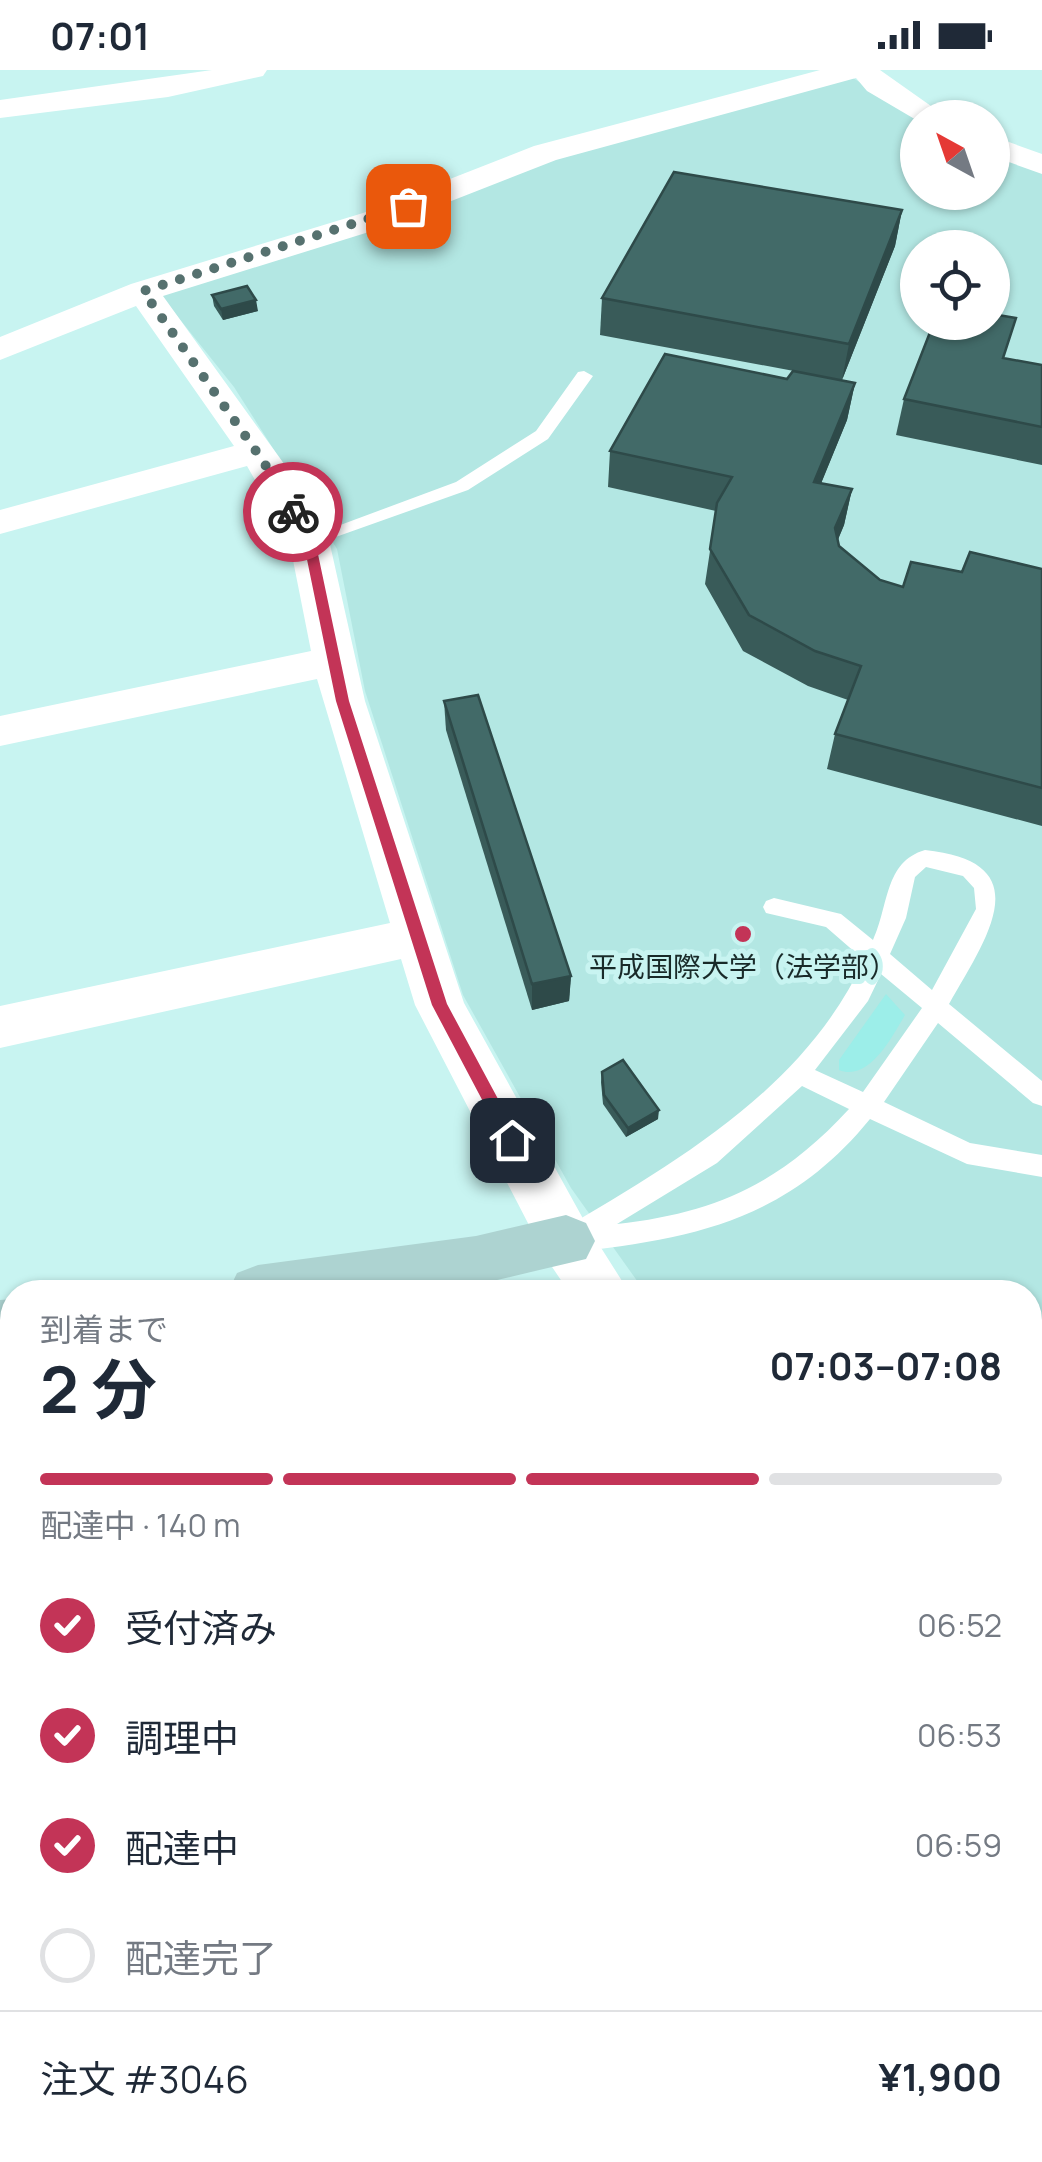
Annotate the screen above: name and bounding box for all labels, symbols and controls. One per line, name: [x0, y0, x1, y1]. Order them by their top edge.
text: 07:01: [50, 9, 150, 61]
north arrow: [900, 100, 1010, 210]
map controls: [900, 100, 1010, 340]
pin: [366, 164, 451, 249]
icon: bag: [381, 179, 436, 234]
button: locate: [900, 230, 1010, 340]
courier: [243, 462, 343, 562]
icon: bike: [266, 485, 321, 540]
marker: 平成国際大学（法学部）: [732, 923, 754, 945]
place label: 平成国際大学（法学部）: [589, 947, 897, 985]
pin: [470, 1098, 555, 1183]
icon: home: [485, 1113, 540, 1168]
text: 到着まで: [40, 1307, 168, 1351]
text: 07:03–07:08: [770, 1339, 1002, 1391]
text: 2 分: [40, 1344, 157, 1433]
text: 配達中 · 140 m: [40, 1503, 240, 1547]
icon: check: [40, 1598, 95, 1653]
text: 受付済み: [125, 1601, 277, 1653]
text: 06:52: [917, 1603, 1002, 1647]
icon: check: [40, 1708, 95, 1763]
text: 調理中: [125, 1711, 239, 1763]
text: 06:53: [917, 1713, 1002, 1757]
icon: check: [40, 1818, 95, 1873]
text: 配達中: [125, 1821, 239, 1873]
text: 06:59: [915, 1823, 1002, 1867]
text: 配達完了: [125, 1931, 277, 1983]
text: ¥1,900: [878, 2050, 1002, 2102]
text: 注文 #3046: [40, 2052, 249, 2104]

